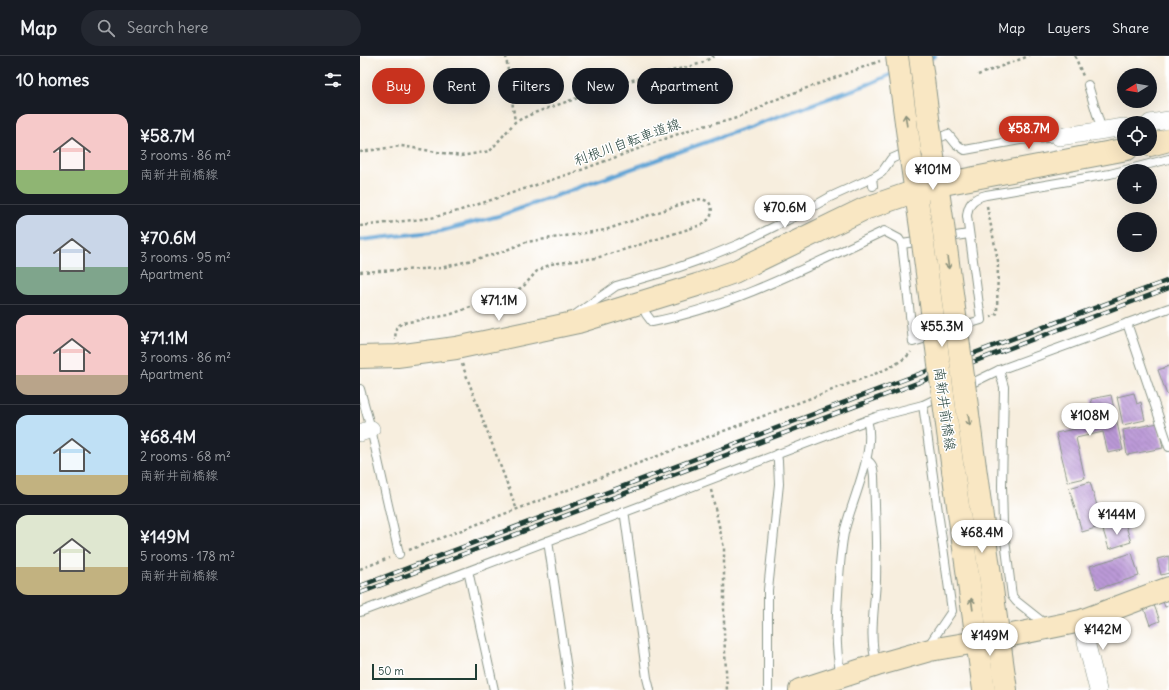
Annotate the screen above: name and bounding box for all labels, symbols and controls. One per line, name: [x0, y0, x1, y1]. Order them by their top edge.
search box: [81, 10, 361, 46]
text: Map: [20, 16, 57, 40]
icon: search: [95, 17, 117, 39]
text: Search here: [127, 18, 208, 37]
text: Map: [998, 19, 1025, 37]
text: Layers: [1047, 19, 1090, 37]
text: Share: [1112, 19, 1149, 37]
chip: Buy: [372, 68, 425, 104]
chip: Rent: [433, 68, 490, 104]
chip: Filters: [498, 68, 564, 104]
chip: New: [572, 68, 629, 104]
chip: Apartment: [637, 68, 733, 104]
north arrow: [1117, 68, 1157, 108]
map controls: [1117, 68, 1157, 252]
text: 10 homes: [16, 69, 89, 91]
icon: filters: [322, 69, 344, 91]
street label: 利根川自転車道線: [571, 114, 683, 170]
one-way arrow: [902, 114, 910, 127]
pin: ¥58.7M: [996, 116, 1062, 150]
button: locate: [1117, 116, 1157, 156]
text: ¥58.7M: [1008, 120, 1050, 137]
text: ¥58.7M: [140, 125, 195, 147]
icon: home: [48, 130, 96, 178]
text: 3 rooms · 86 m²: [140, 147, 231, 164]
pin: ¥101M: [905, 157, 961, 191]
text: ¥101M: [914, 161, 952, 178]
button: +: [1117, 164, 1157, 204]
text: 南新井前橋線: [140, 166, 218, 183]
pin: ¥70.6M: [752, 195, 818, 229]
text: ¥70.6M: [763, 199, 807, 216]
button: −: [1117, 212, 1157, 252]
text: ¥70.6M: [140, 227, 197, 249]
icon: home: [48, 231, 96, 279]
text: 3 rooms · 95 m²: [140, 249, 231, 266]
one-way arrow: [944, 256, 952, 269]
text: Apartment: [140, 266, 203, 283]
pin: ¥71.1M: [466, 288, 532, 322]
text: ¥71.1M: [480, 292, 518, 309]
pin: ¥55.3M: [909, 314, 975, 348]
text: ¥55.3M: [920, 318, 964, 335]
text: ¥71.1M: [140, 327, 188, 349]
icon: home: [48, 331, 96, 379]
text: 3 rooms · 86 m²: [140, 349, 231, 366]
text: Apartment: [140, 366, 203, 383]
street label: 南新井前橋線: [930, 366, 960, 452]
pin: ¥108M: [1062, 403, 1118, 437]
text: ¥108M: [1070, 407, 1110, 424]
one-way arrow: [965, 413, 972, 426]
text: ¥68.4M: [140, 426, 196, 448]
icon: home: [48, 431, 96, 479]
text: 2 rooms · 68 m²: [140, 448, 231, 465]
text: 南新井前橋線: [140, 467, 218, 484]
pin: ¥144M: [1089, 502, 1145, 536]
text: ¥144M: [1098, 506, 1136, 523]
pin: ¥68.4M: [949, 520, 1015, 554]
text: ¥68.4M: [960, 524, 1004, 541]
text: ¥149M: [140, 526, 190, 548]
icon: home: [48, 531, 96, 579]
text: 5 rooms · 178 m²: [140, 548, 235, 565]
text: 南新井前橋線: [140, 567, 218, 584]
one-way arrow: [968, 598, 976, 611]
pin: ¥142M: [1075, 617, 1131, 651]
text: ¥142M: [1084, 621, 1122, 638]
pin: ¥149M: [962, 623, 1018, 657]
text: ¥149M: [971, 627, 1009, 644]
scale bar: [372, 662, 477, 681]
text: 50 m: [378, 664, 404, 678]

